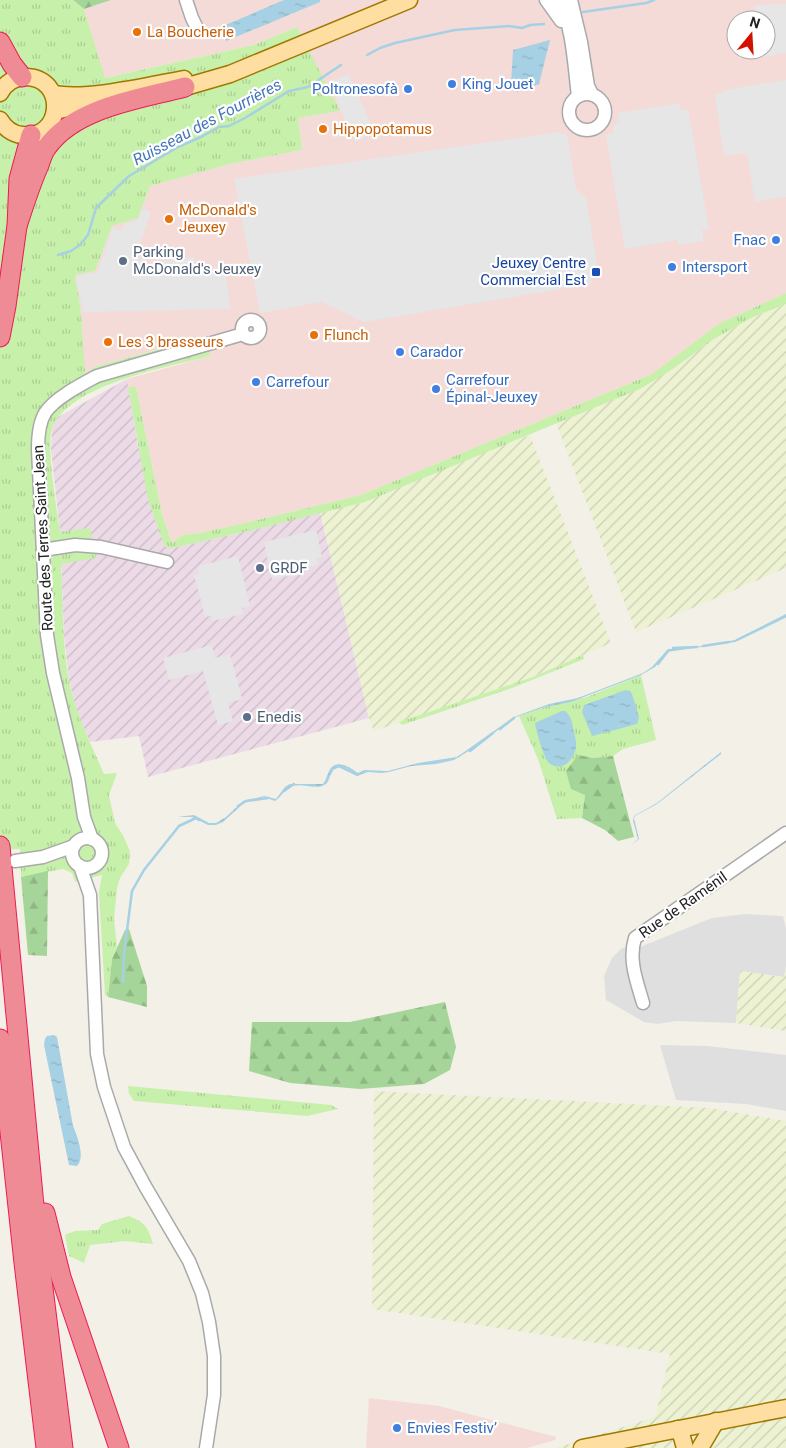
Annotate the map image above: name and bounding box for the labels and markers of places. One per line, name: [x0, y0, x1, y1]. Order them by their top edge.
place label: La Boucherie: [147, 23, 234, 41]
marker: La Boucherie: [131, 26, 143, 38]
place label: King Jouet: [462, 75, 534, 93]
marker: King Jouet: [446, 78, 458, 90]
place label: Poltronesofà: [312, 80, 398, 98]
marker: Poltronesofà: [402, 83, 414, 95]
place label: Hippopotamus: [333, 120, 432, 138]
marker: Hippopotamus: [317, 123, 329, 135]
place label: McDonald's Jeuxey: [179, 201, 257, 236]
marker: McDonald's Jeuxey: [163, 213, 175, 225]
place label: Fnac: [733, 231, 766, 249]
marker: Fnac: [770, 234, 782, 246]
place label: Parking McDonald's Jeuxey: [133, 243, 261, 278]
place label: Jeuxey Centre Commercial Est: [480, 254, 586, 289]
marker: Parking McDonald's Jeuxey: [117, 255, 129, 267]
place label: Intersport: [682, 258, 747, 276]
marker: Intersport: [666, 261, 678, 273]
marker: Jeuxey Centre Commercial Est: [590, 266, 602, 278]
place label: Flunch: [324, 326, 369, 344]
marker: Flunch: [308, 329, 320, 341]
place label: Les 3 brasseurs: [118, 333, 224, 351]
marker: Les 3 brasseurs: [102, 336, 114, 348]
place label: Carador: [410, 343, 463, 361]
marker: Carador: [394, 346, 406, 358]
place label: Carrefour Épinal-Jeuxey: [446, 371, 538, 406]
place label: Carrefour: [266, 373, 329, 391]
marker: Carrefour: [250, 376, 262, 388]
marker: Carrefour Épinal-Jeuxey: [430, 383, 442, 395]
place label: GRDF: [270, 559, 308, 577]
marker: GRDF: [254, 562, 266, 574]
place label: Enedis: [257, 708, 302, 726]
marker: Enedis: [241, 711, 253, 723]
place label: Envies Festiv’: [407, 1419, 497, 1437]
marker: Envies Festiv’: [391, 1422, 403, 1434]

